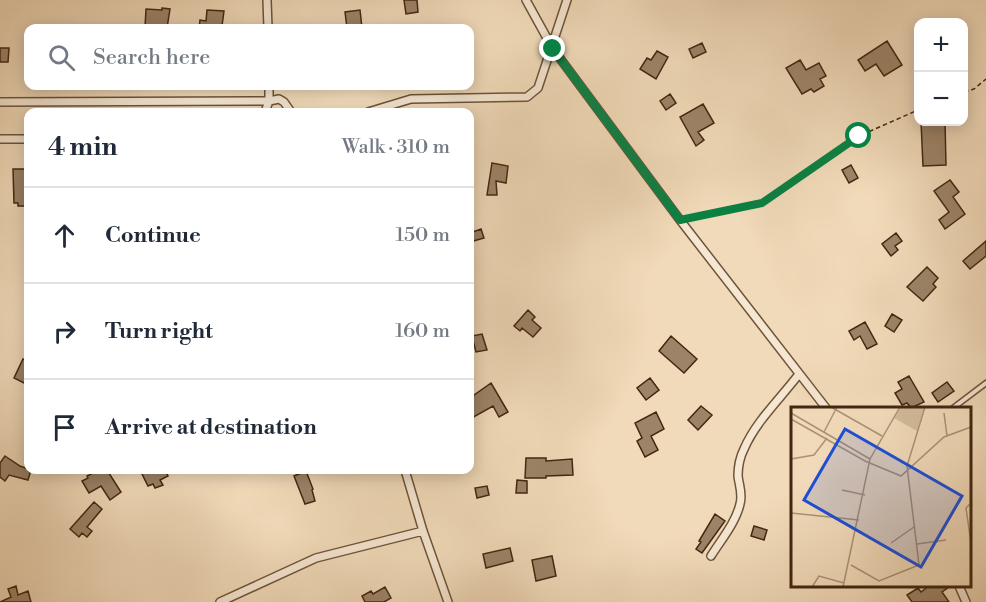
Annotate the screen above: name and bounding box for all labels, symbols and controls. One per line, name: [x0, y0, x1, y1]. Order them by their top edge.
map controls: [914, 18, 968, 126]
button: +: [914, 18, 968, 72]
search box: [24, 24, 474, 90]
route end: [539, 35, 565, 61]
icon: search: [45, 41, 78, 74]
text: Search here: [93, 44, 210, 71]
button: −: [914, 72, 968, 126]
route start: [845, 122, 871, 148]
text: 4 min: [48, 131, 118, 163]
text: Walk · 310 m: [342, 135, 450, 160]
icon: ahead: [48, 219, 81, 252]
text: Continue: [105, 222, 201, 249]
text: 150 m: [395, 223, 450, 248]
icon: right: [48, 315, 81, 348]
text: Turn right: [105, 318, 213, 345]
text: 160 m: [395, 319, 450, 344]
inset map: [791, 407, 971, 587]
icon: arrive: [48, 411, 81, 444]
text: Arrive at destination: [105, 414, 317, 441]

